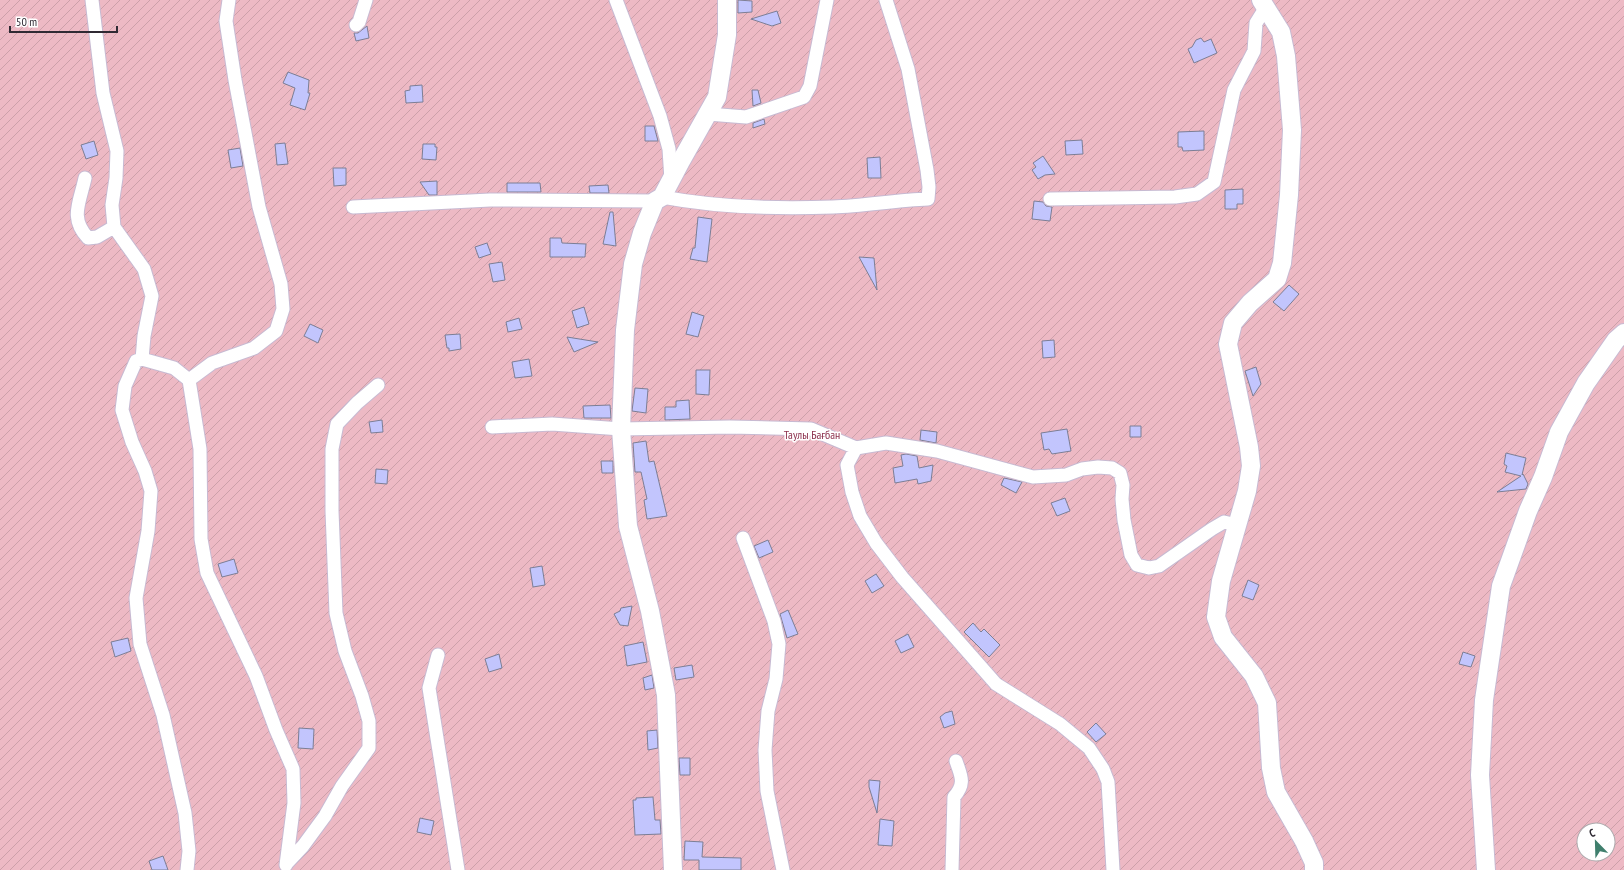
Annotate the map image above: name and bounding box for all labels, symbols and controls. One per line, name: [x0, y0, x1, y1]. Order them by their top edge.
scale bar: [10, 8, 117, 34]
text: 50 m: [16, 14, 37, 29]
park label: Таулы Бағбан: [784, 427, 840, 442]
north arrow: [1576, 822, 1616, 862]
text: С: [1587, 825, 1597, 840]

